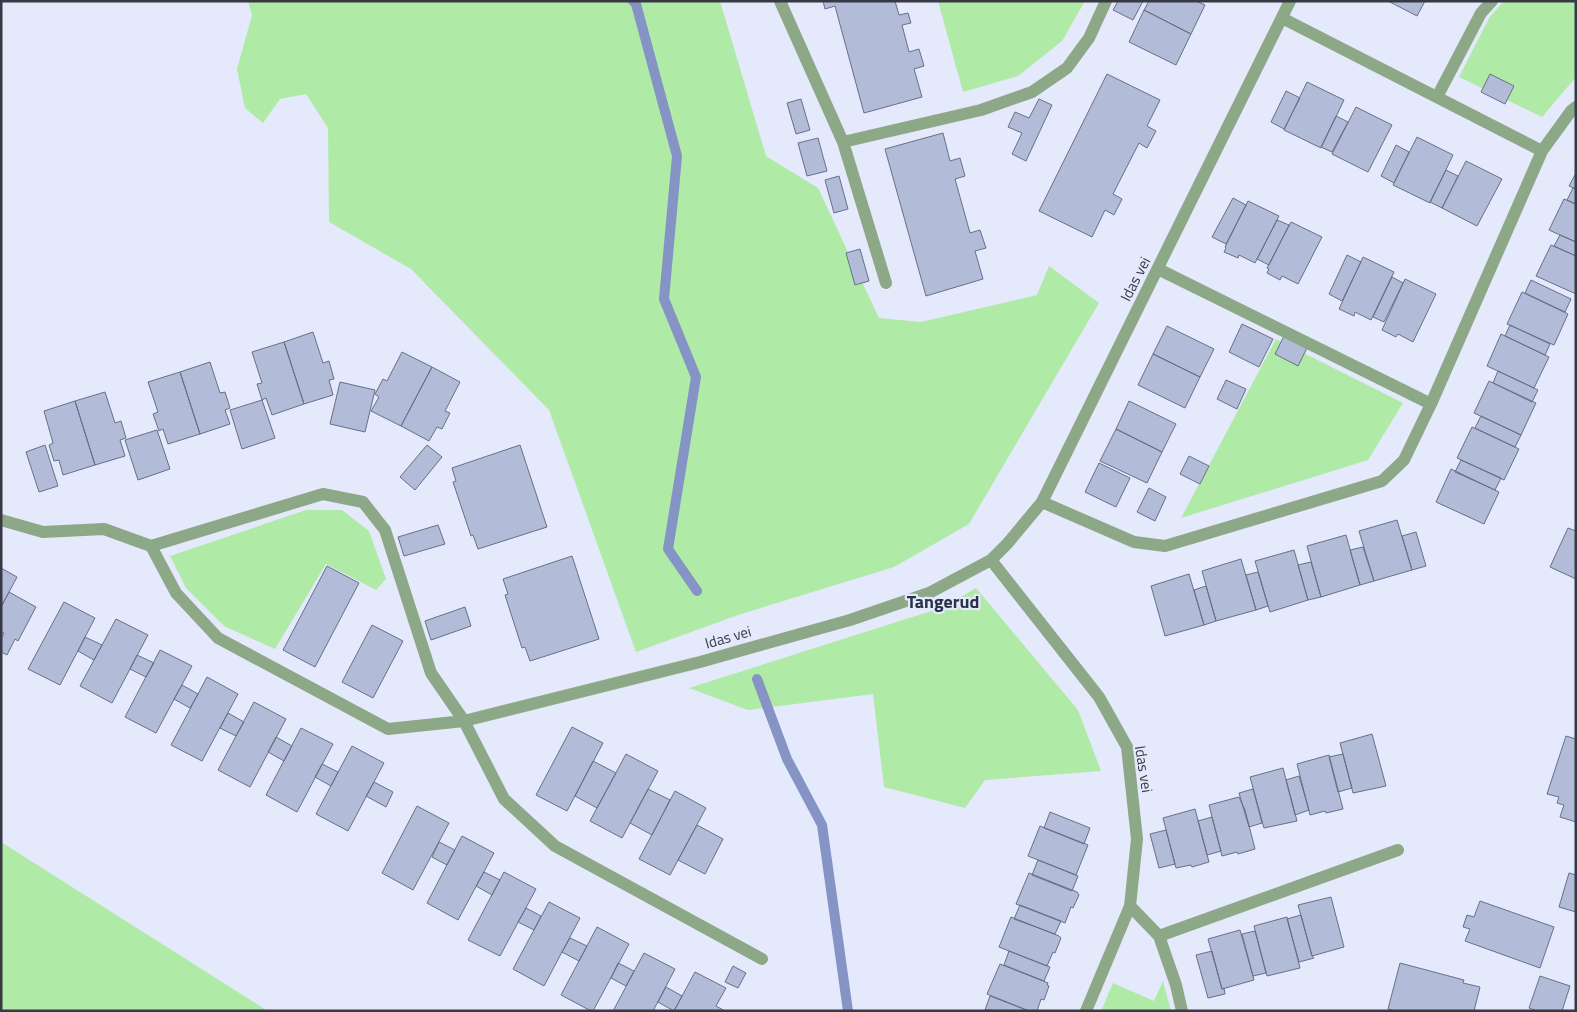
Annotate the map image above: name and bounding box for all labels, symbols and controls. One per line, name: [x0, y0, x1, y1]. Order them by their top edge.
street label: Idas vei: [1114, 253, 1156, 305]
district label: Tangerud: [907, 588, 979, 615]
street label: Idas vei: [702, 619, 754, 655]
street label: Idas vei: [1129, 744, 1159, 794]

